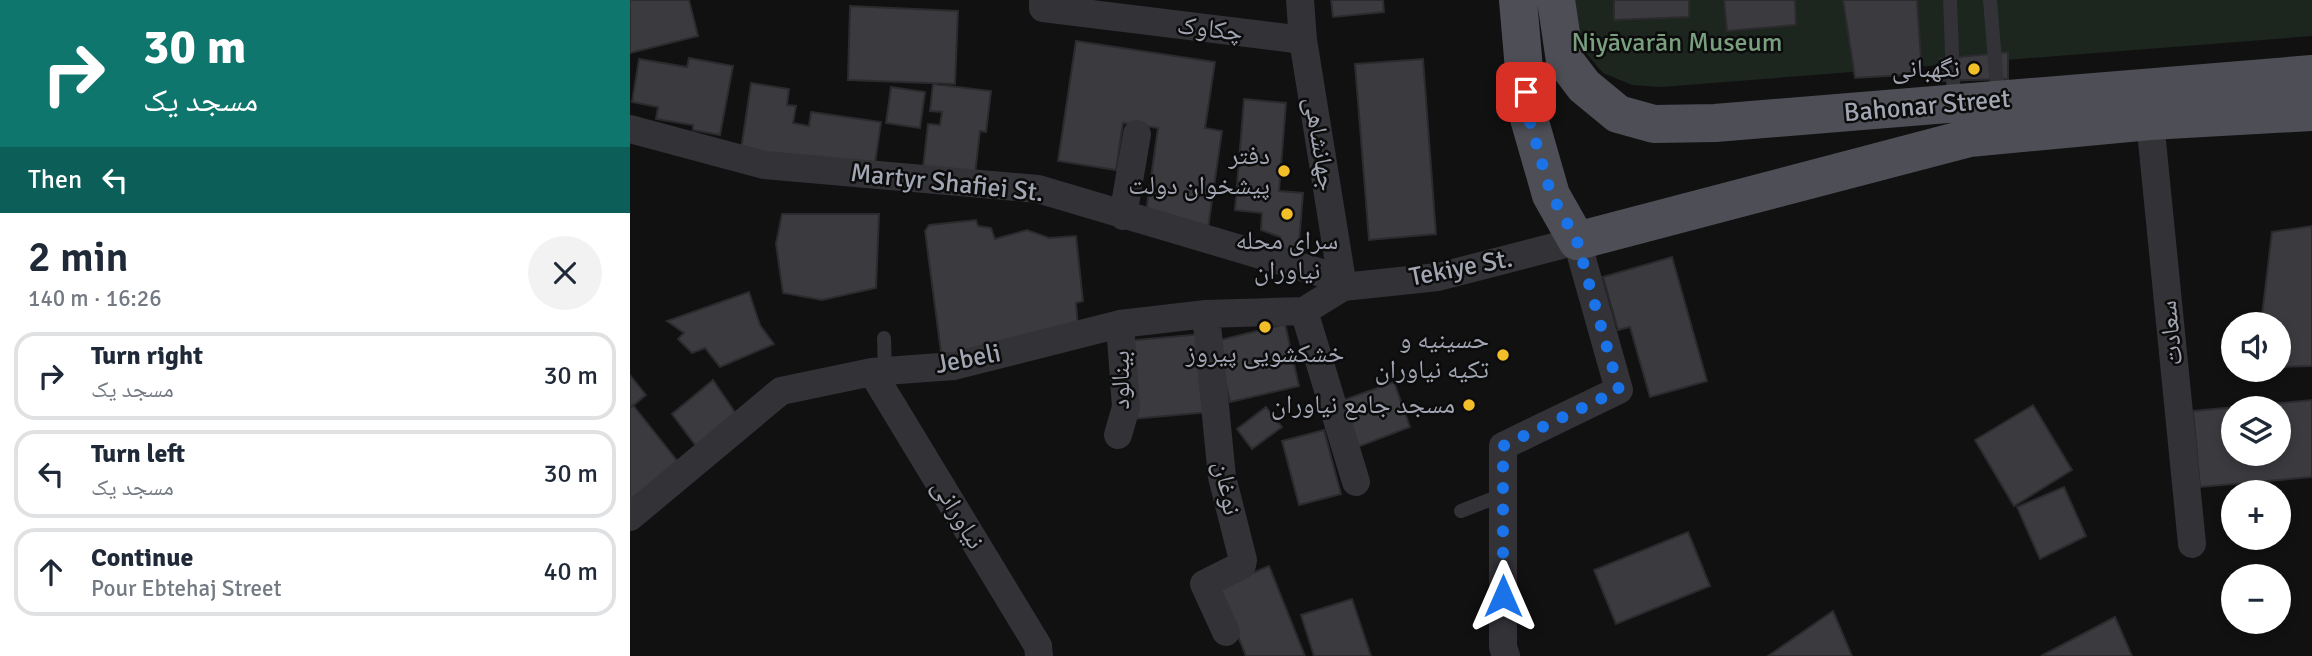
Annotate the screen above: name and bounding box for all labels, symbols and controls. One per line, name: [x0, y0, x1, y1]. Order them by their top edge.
street label: چکاوک: [1175, 9, 1245, 49]
text: 30 m: [143, 17, 246, 77]
park label: Niyāvarān Museum: [1571, 27, 1783, 59]
icon: right: [28, 28, 119, 119]
place label: نگهبانی: [1892, 53, 1960, 85]
marker: نگهبانی: [1966, 61, 1982, 77]
pin: [1496, 62, 1556, 122]
icon: arrive: [1507, 73, 1545, 111]
text: مسجد یک: [143, 81, 258, 120]
street label: Bahonar Street: [1842, 83, 2012, 129]
street label: جهانشاهی: [1297, 95, 1343, 193]
place label: دفتر پیشخوان دولت: [1128, 140, 1270, 202]
street label: Martyr Shafiei St.: [849, 157, 1045, 209]
icon: left: [96, 161, 134, 199]
marker: دفتر پیشخوان دولت: [1276, 163, 1292, 179]
text: Then: [28, 164, 82, 196]
marker: سرای محله نیاوران: [1279, 206, 1295, 222]
place label: سرای محله نیاوران: [1236, 225, 1338, 287]
text: 2 min: [28, 232, 129, 283]
button: close: [528, 236, 602, 310]
street label: Tekiye St.: [1407, 242, 1515, 294]
text: 140 m · 16:26: [28, 284, 162, 313]
street label: سعادت: [2152, 299, 2190, 367]
map controls: [2221, 312, 2291, 634]
button: sound: [2221, 312, 2291, 382]
marker: خشکشویی پیروز: [1257, 319, 1273, 335]
place label: حسینیه و تکیه نیاوران: [1375, 324, 1489, 386]
street label: Jebeli: [933, 337, 1003, 381]
place label: خشکشویی پیروز: [1185, 338, 1344, 370]
text: Turn right: [91, 340, 203, 372]
marker: حسینیه و تکیه نیاوران: [1495, 347, 1511, 363]
street label: بینالود: [1105, 350, 1137, 410]
icon: right: [32, 357, 70, 395]
text: 30 m: [543, 360, 598, 392]
text: مسجد یک: [91, 375, 174, 404]
place label: مسجد جامع نیاوران: [1271, 389, 1455, 421]
button: layers: [2221, 396, 2291, 466]
marker: مسجد جامع نیاوران: [1461, 397, 1477, 413]
text: Turn left: [91, 438, 185, 470]
icon: left: [32, 455, 70, 493]
text: 30 m: [543, 458, 598, 490]
street label: نوغان: [1206, 458, 1248, 518]
text: مسجد یک: [91, 473, 174, 502]
street label: نیاورانی: [925, 473, 991, 555]
button: +: [2221, 480, 2291, 550]
text: Continue: [91, 542, 193, 574]
icon: ahead: [32, 553, 70, 591]
text: 40 m: [543, 556, 598, 588]
position arrow: [1466, 559, 1540, 633]
button: −: [2221, 564, 2291, 634]
text: Pour Ebtehaj Street: [91, 574, 282, 603]

